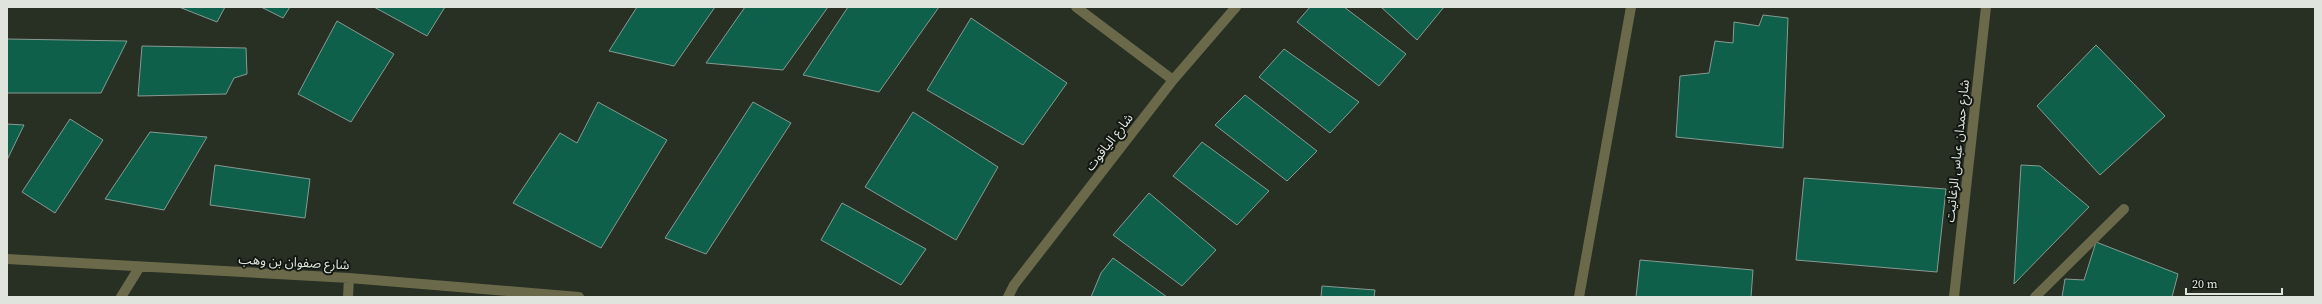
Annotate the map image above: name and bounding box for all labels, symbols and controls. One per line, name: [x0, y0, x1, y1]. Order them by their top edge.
street label: شارع حمدان عباس الزغاتيت: [1941, 79, 1975, 223]
street label: شارع الياقوت: [1081, 110, 1138, 175]
street label: شارع صفوان بن وهب: [238, 251, 350, 275]
scale bar: [2186, 270, 2282, 296]
text: 20 m: [2192, 276, 2218, 292]

